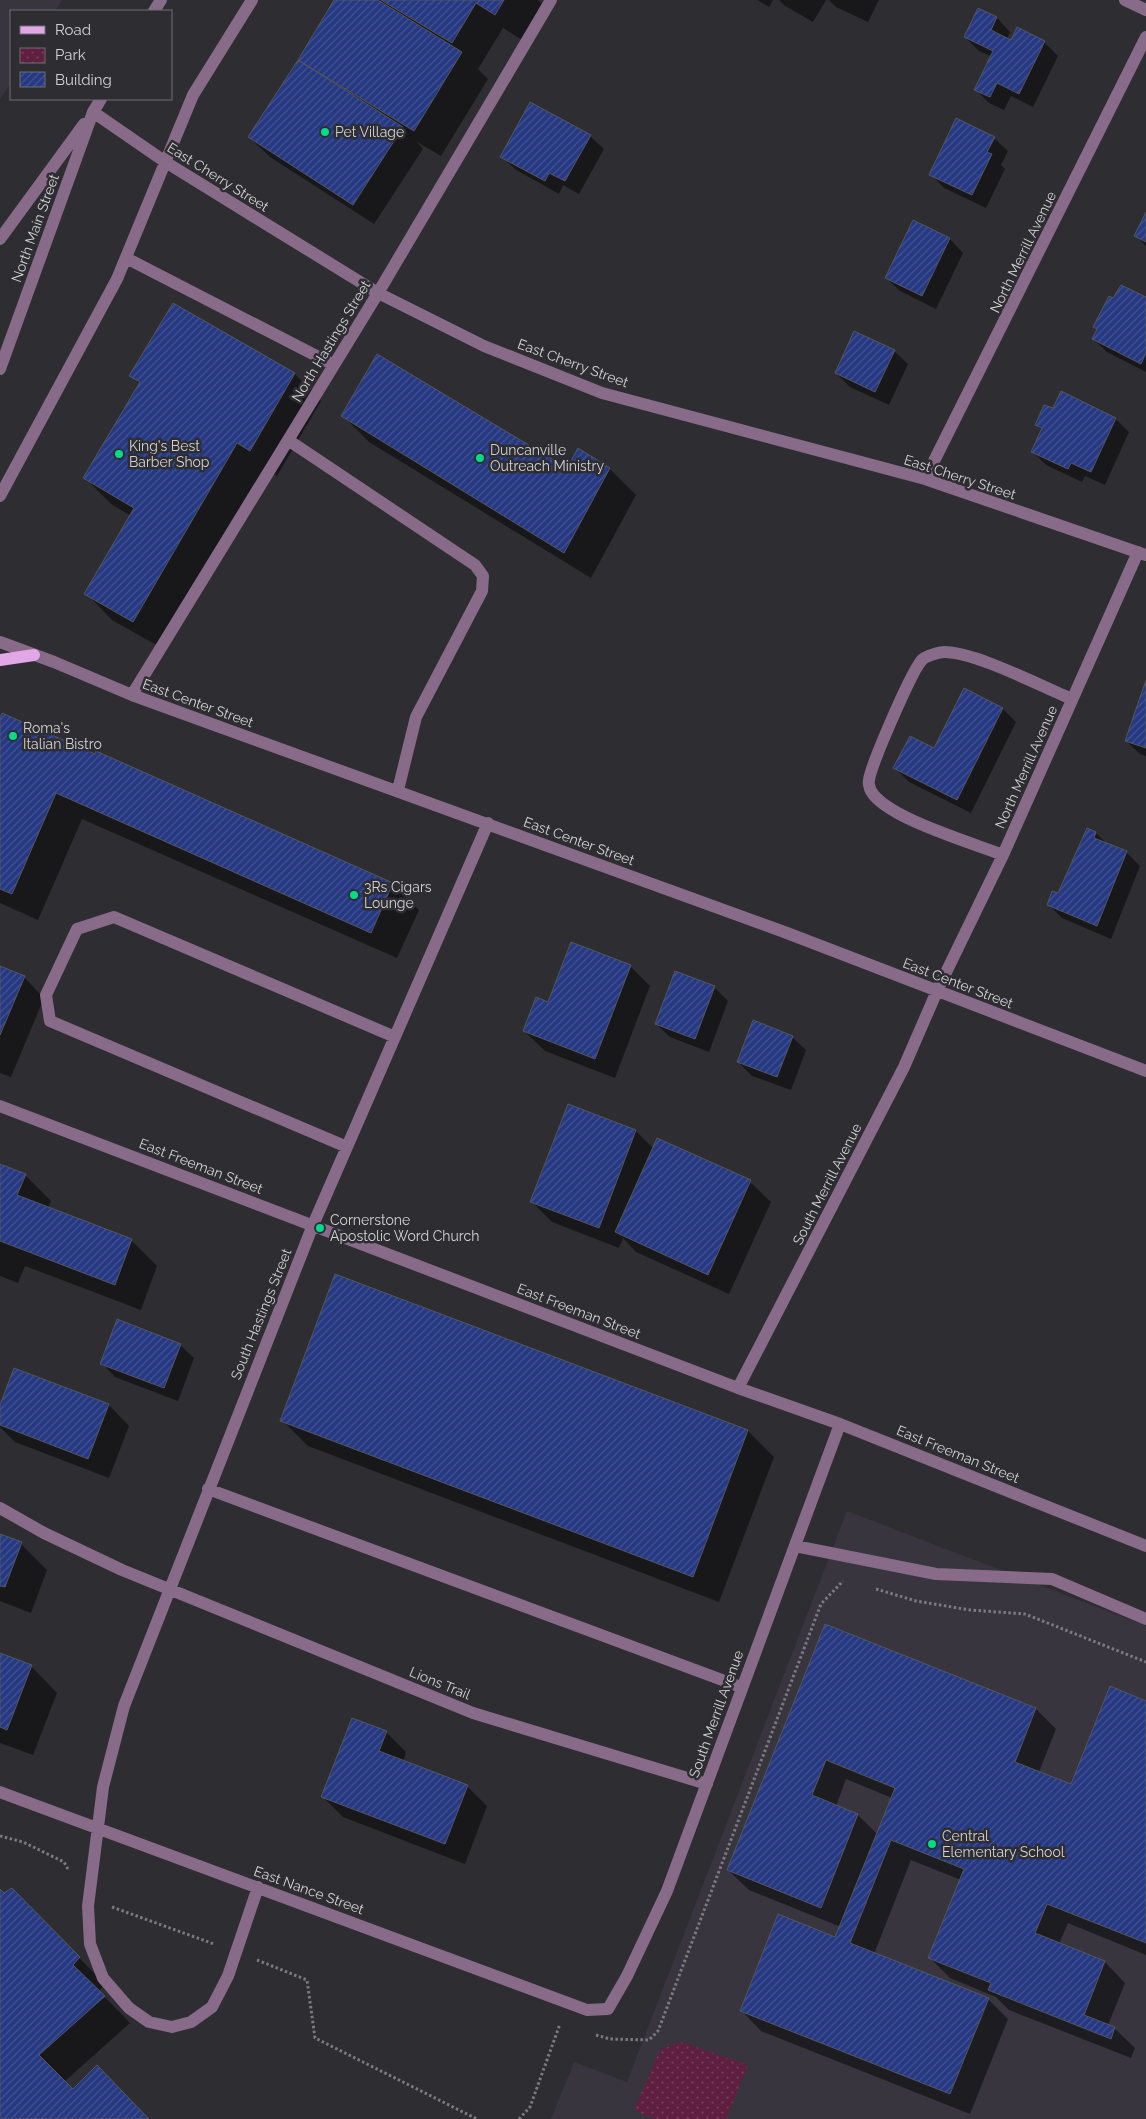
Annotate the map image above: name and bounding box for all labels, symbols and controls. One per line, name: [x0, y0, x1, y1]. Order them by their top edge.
legend: [10, 10, 172, 100]
text: Road: [55, 21, 91, 39]
text: Park: [55, 46, 86, 64]
text: Building: [55, 71, 112, 89]
place label: Pet Village: [335, 124, 404, 140]
marker: Pet Village: [319, 126, 331, 138]
street label: East Cherry Street: [164, 139, 272, 215]
street label: North Main Street: [8, 172, 62, 284]
street label: North Merrill Avenue: [987, 189, 1059, 315]
street label: North Hastings Street: [288, 277, 374, 405]
street label: East Cherry Street: [516, 336, 631, 391]
place label: King's Best Barber Shop: [129, 438, 210, 470]
place label: Duncanville Outreach Ministry: [490, 442, 604, 474]
marker: King's Best Barber Shop: [113, 448, 125, 460]
street label: East Cherry Street: [902, 451, 1018, 503]
marker: Duncanville Outreach Ministry: [474, 452, 486, 464]
street label: East Center Street: [140, 676, 256, 731]
street label: North Merrill Avenue: [992, 703, 1060, 831]
place label: Roma's Italian Bistro: [23, 720, 102, 752]
marker: Roma's Italian Bistro: [7, 730, 19, 742]
street label: East Center Street: [521, 814, 637, 869]
place label: 3Rs Cigars Lounge: [364, 879, 432, 911]
marker: 3Rs Cigars Lounge: [348, 889, 360, 901]
street label: East Center Street: [901, 955, 1016, 1012]
street label: South Merrill Avenue: [789, 1121, 865, 1247]
street label: East Freeman Street: [137, 1135, 265, 1197]
place label: Cornerstone Apostolic Word Church: [330, 1212, 479, 1244]
marker: Cornerstone Apostolic Word Church: [314, 1222, 326, 1234]
street label: South Hastings Street: [227, 1246, 295, 1382]
street label: East Freeman Street: [515, 1280, 643, 1342]
street label: East Freeman Street: [894, 1422, 1022, 1486]
street label: South Merrill Avenue: [686, 1648, 746, 1780]
street label: Lions Trail: [407, 1664, 473, 1703]
place label: Central Elementary School: [942, 1828, 1065, 1860]
marker: Central Elementary School: [926, 1838, 938, 1850]
street label: East Nance Street: [252, 1863, 366, 1917]

